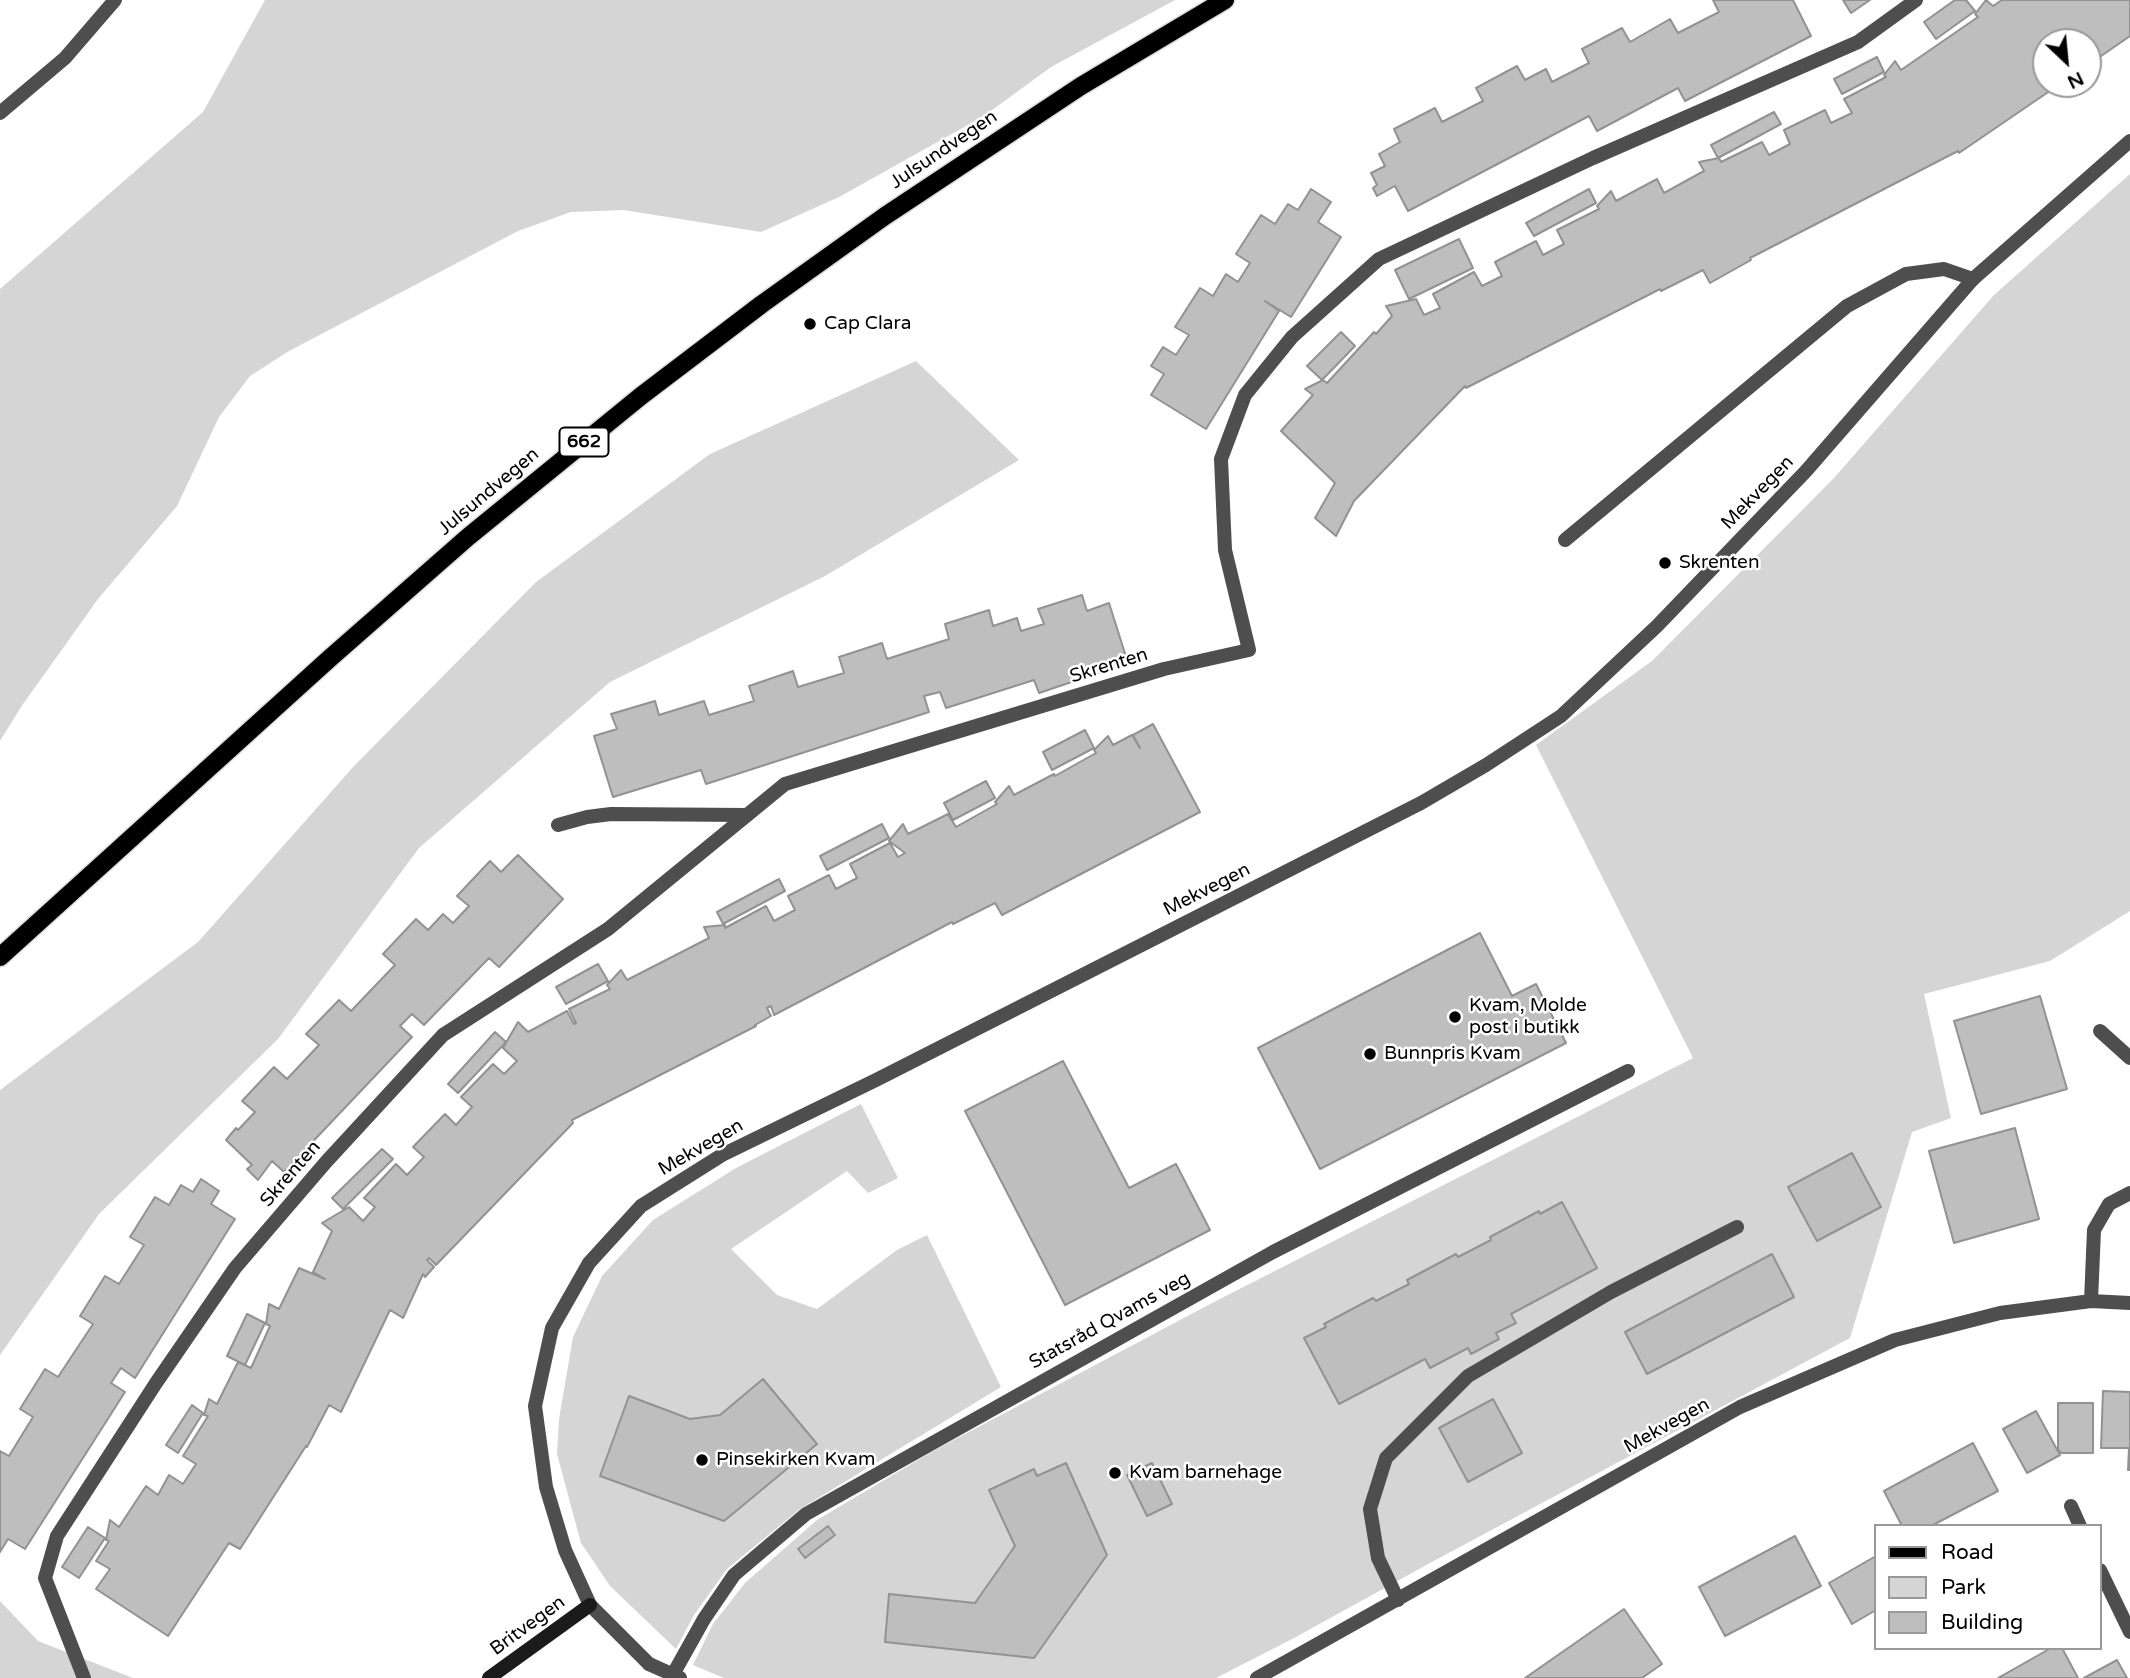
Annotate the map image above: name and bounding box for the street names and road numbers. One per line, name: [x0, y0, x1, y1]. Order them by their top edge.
street label: Julsundvegen: [886, 106, 1002, 194]
road number: 662: [560, 428, 608, 457]
street label: Julsundvegen: [434, 443, 544, 541]
street label: Mekvegen: [1717, 451, 1799, 535]
street label: Skrenten: [1067, 643, 1151, 689]
street label: Mekvegen: [1160, 858, 1254, 922]
street label: Mekvegen: [655, 1115, 747, 1181]
street label: Skrenten: [256, 1136, 326, 1212]
street label: Statsråd Qvams veg: [1026, 1267, 1194, 1375]
street label: Mekvegen: [1620, 1393, 1714, 1459]
street label: Britvegen: [486, 1591, 570, 1661]

